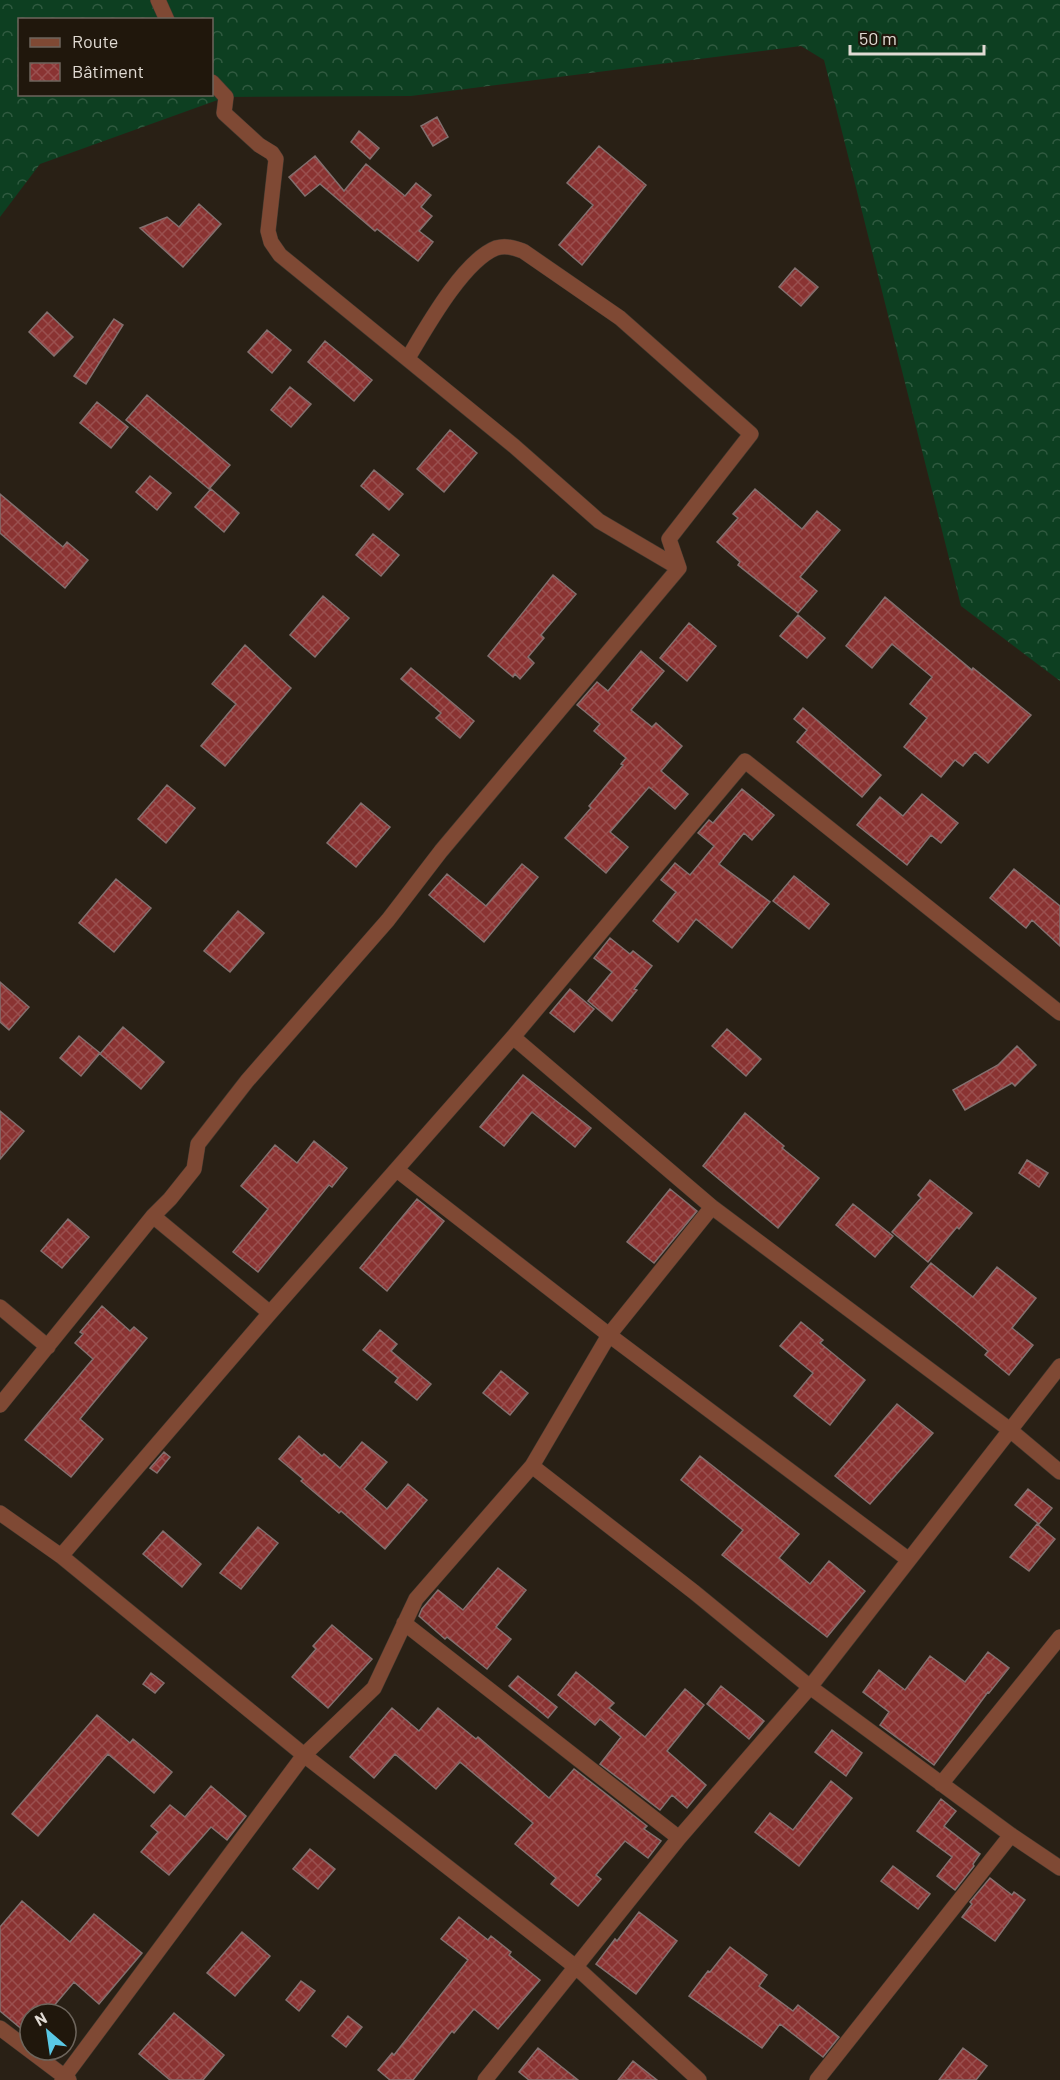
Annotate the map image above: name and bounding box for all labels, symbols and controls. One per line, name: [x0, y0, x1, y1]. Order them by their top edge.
legend: [18, 18, 213, 96]
scale bar: [850, 18, 984, 56]
text: 50 m: [859, 27, 897, 49]
text: Route: [72, 30, 118, 52]
text: Bâtiment: [72, 60, 144, 82]
north arrow: [18, 2002, 78, 2062]
text: N: [31, 2008, 50, 2029]

